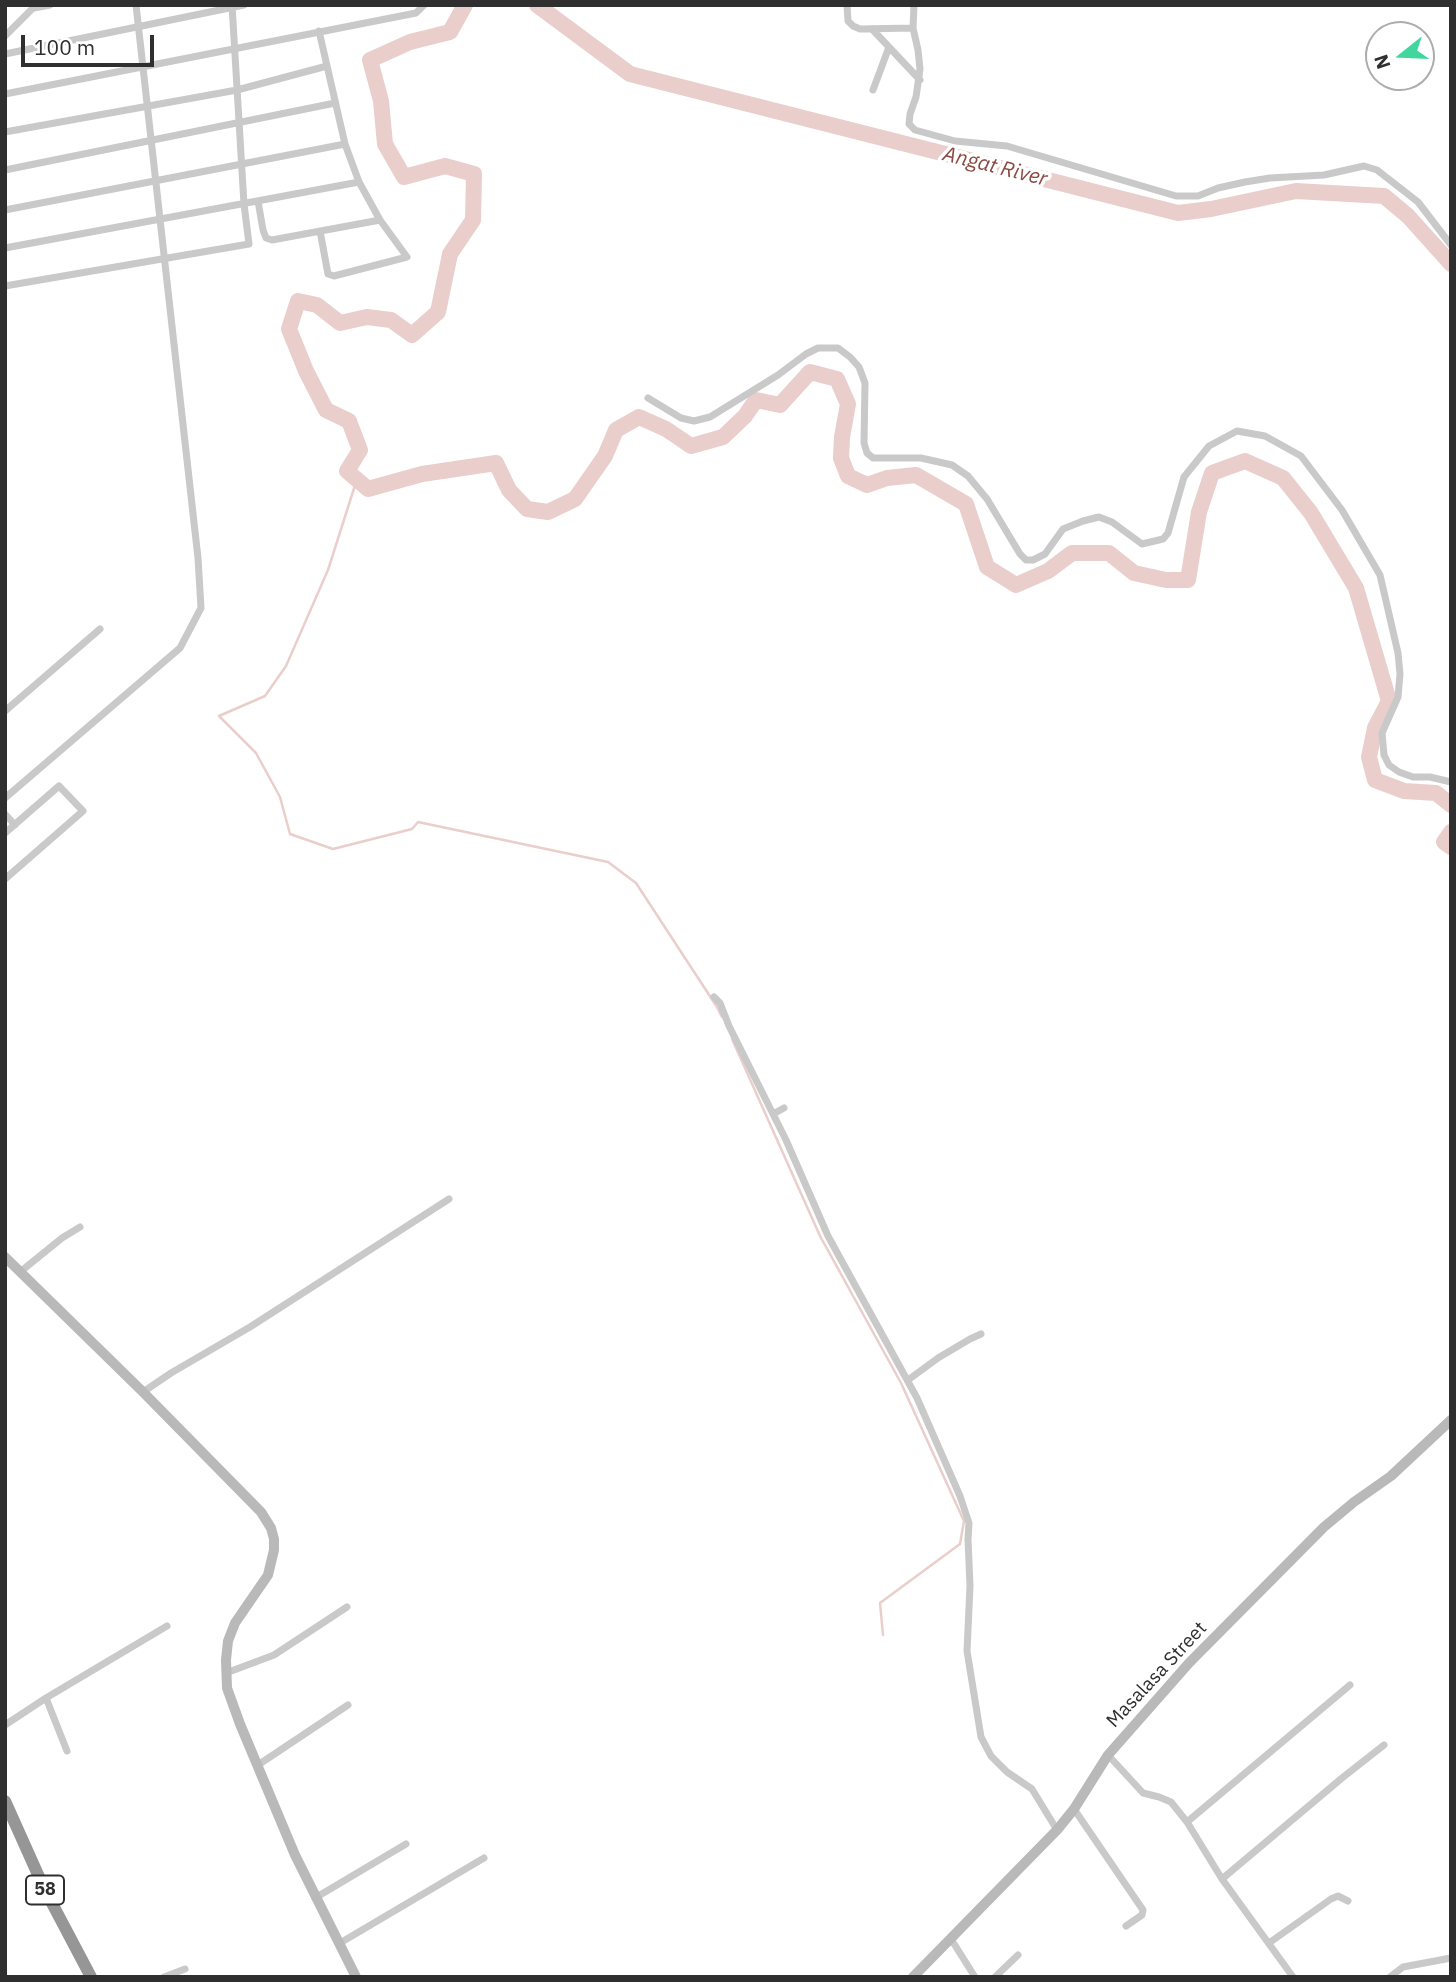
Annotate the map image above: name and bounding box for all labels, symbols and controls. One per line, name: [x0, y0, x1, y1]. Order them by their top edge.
scale bar: [24, 21, 158, 65]
north arrow: [1365, 21, 1435, 91]
text: 100 m: [34, 33, 95, 61]
text: N: [1368, 52, 1395, 72]
water label: Angat River: [940, 142, 1050, 192]
street label: Masalasa Street: [1102, 1617, 1212, 1733]
road number: 58: [26, 1876, 64, 1904]

